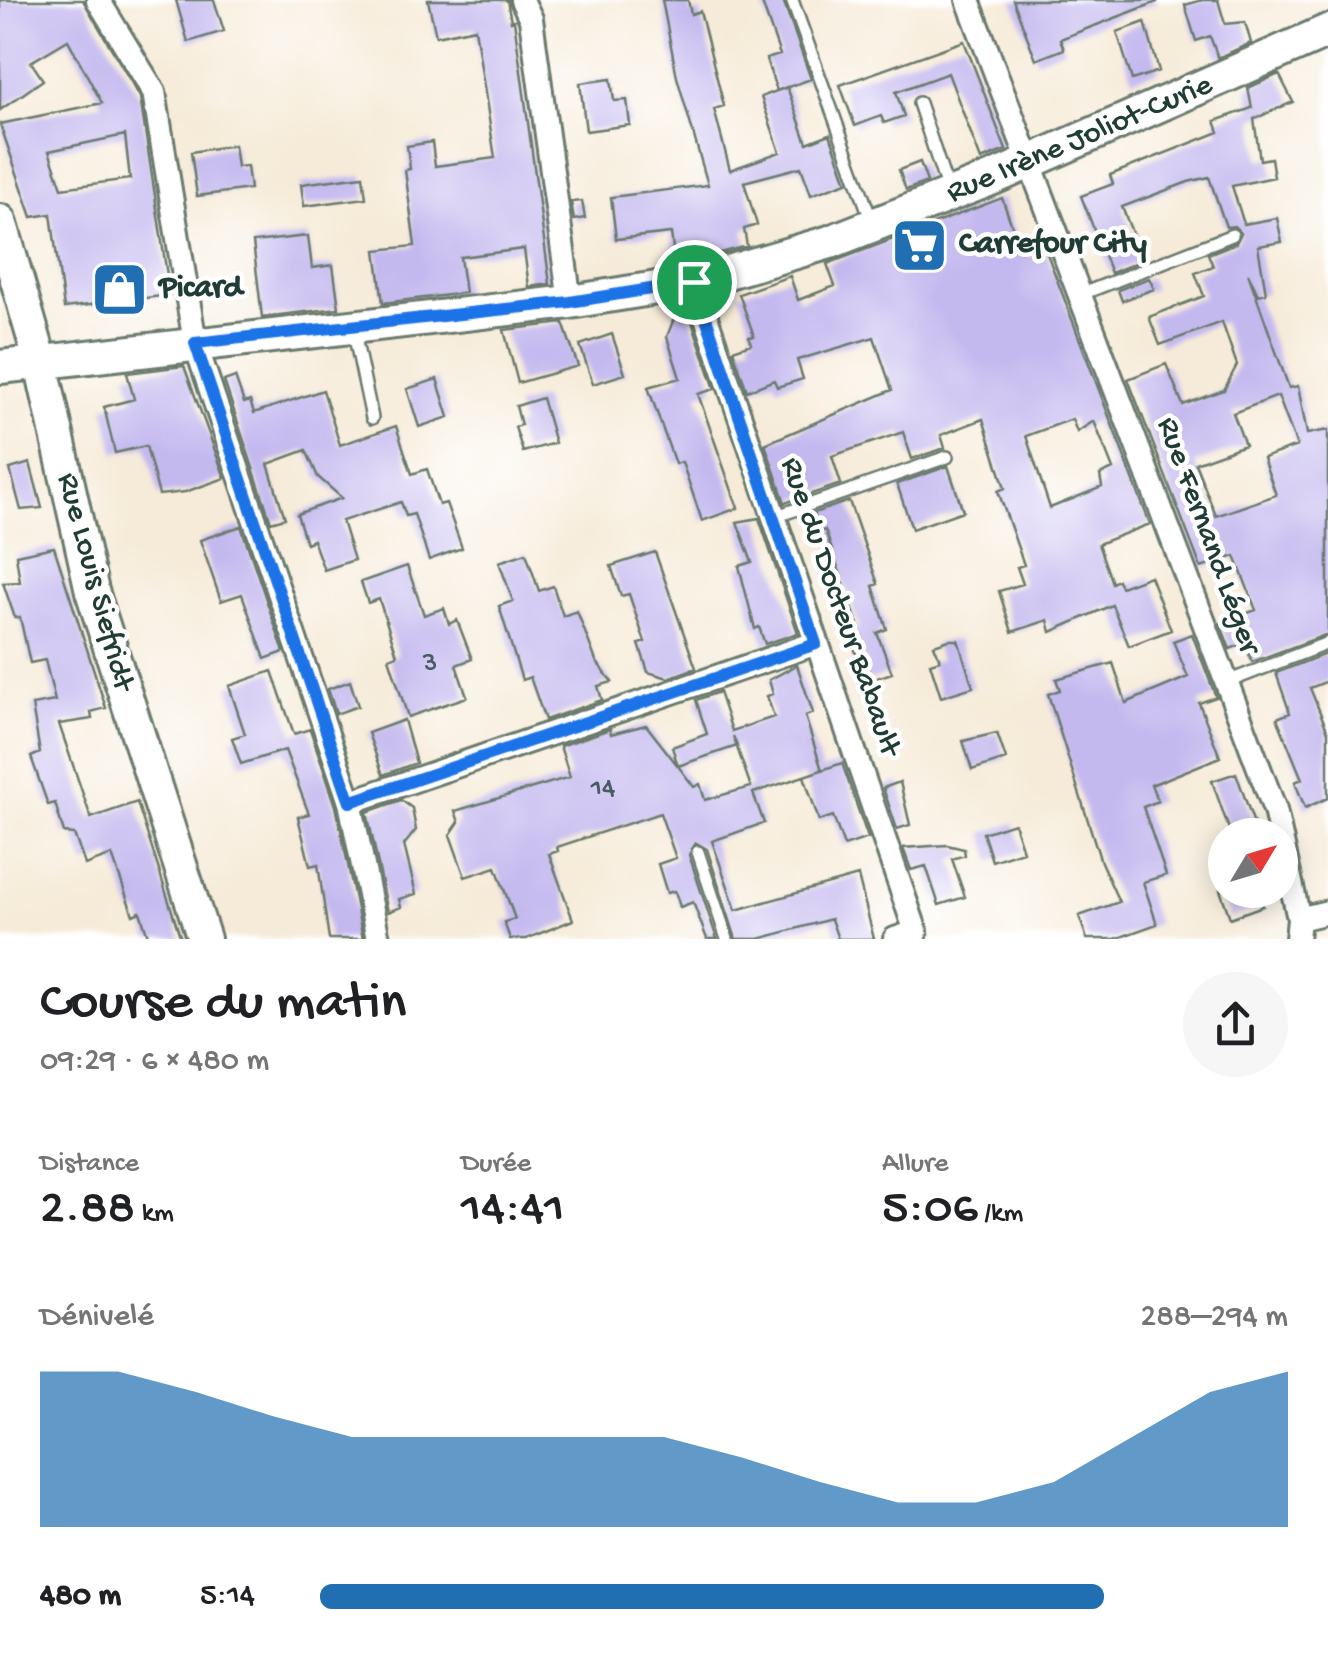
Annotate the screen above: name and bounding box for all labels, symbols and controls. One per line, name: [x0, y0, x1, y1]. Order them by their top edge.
street label: Rue Irène Joliot-Curie: [941, 67, 1219, 213]
supermarket icon: Carrefour City: [890, 215, 950, 275]
place label: Carrefour City: [959, 226, 1147, 264]
pin: [652, 240, 737, 325]
icon: arrive: [667, 255, 722, 310]
shop icon: Picard: [90, 259, 150, 319]
place label: Picard: [157, 270, 246, 308]
street label: Rue Fernand Léger: [1147, 413, 1268, 662]
street label: Rue du Docteur Babault: [770, 453, 909, 764]
street label: Rue Louis Siefridt: [47, 469, 142, 698]
house number: 3: [422, 648, 437, 681]
house number: 14: [590, 773, 615, 806]
north arrow: [1208, 818, 1298, 908]
map controls: [1208, 818, 1298, 908]
button: share: [1183, 972, 1288, 1077]
text: Course du matin: [40, 973, 406, 1037]
text: 09:29 · 6 × 480 m: [40, 1043, 269, 1081]
text: Distance: [40, 1148, 139, 1181]
text: Durée: [461, 1148, 531, 1181]
text: Allure: [882, 1148, 948, 1181]
text: 2.88: [40, 1181, 135, 1240]
text: 14:41: [461, 1181, 564, 1240]
text: 5:06: [882, 1181, 978, 1240]
text: km: [135, 1198, 174, 1231]
text: /km: [978, 1198, 1023, 1231]
text: Dénivelé: [40, 1299, 154, 1337]
text: 288–294 m: [1140, 1299, 1288, 1337]
text: 480 m: [40, 1578, 121, 1616]
text: 5:14: [200, 1578, 255, 1616]

